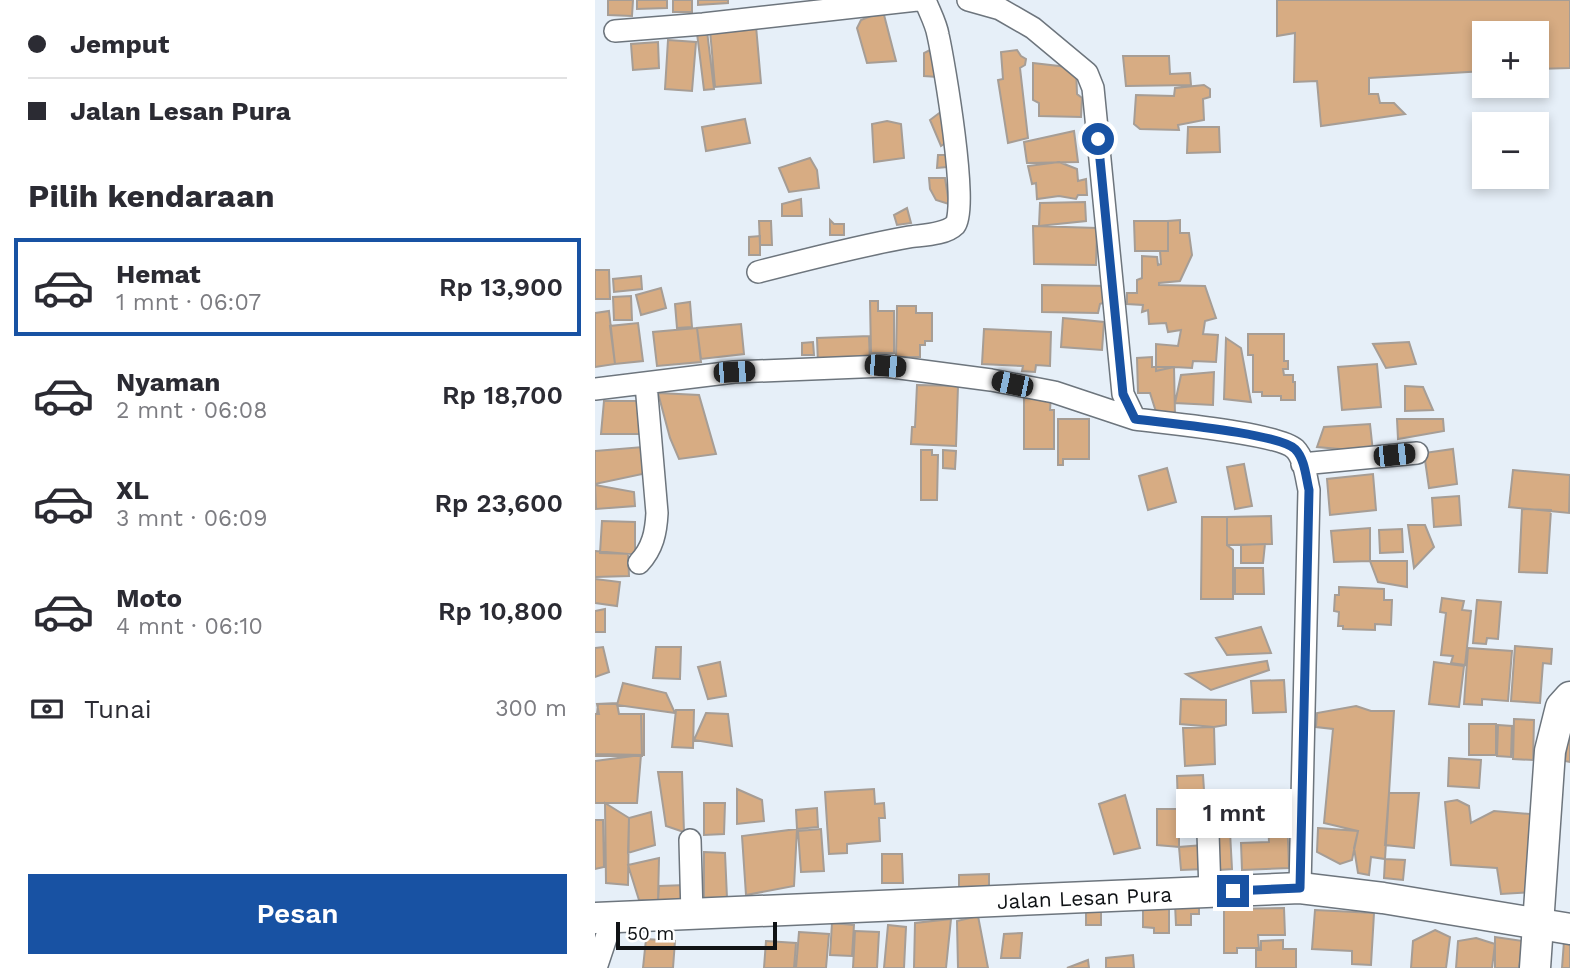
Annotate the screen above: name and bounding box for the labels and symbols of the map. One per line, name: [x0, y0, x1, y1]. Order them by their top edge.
route start: [1082, 123, 1114, 155]
car: [864, 354, 907, 378]
car: [713, 360, 756, 384]
car: [990, 369, 1035, 399]
car: [1373, 442, 1416, 468]
callout: 1 mnt: [1175, 790, 1291, 838]
route end: [1217, 875, 1249, 907]
street label: Jalan Lesan Pura: [996, 881, 1173, 913]
scale bar: [616, 919, 777, 951]

